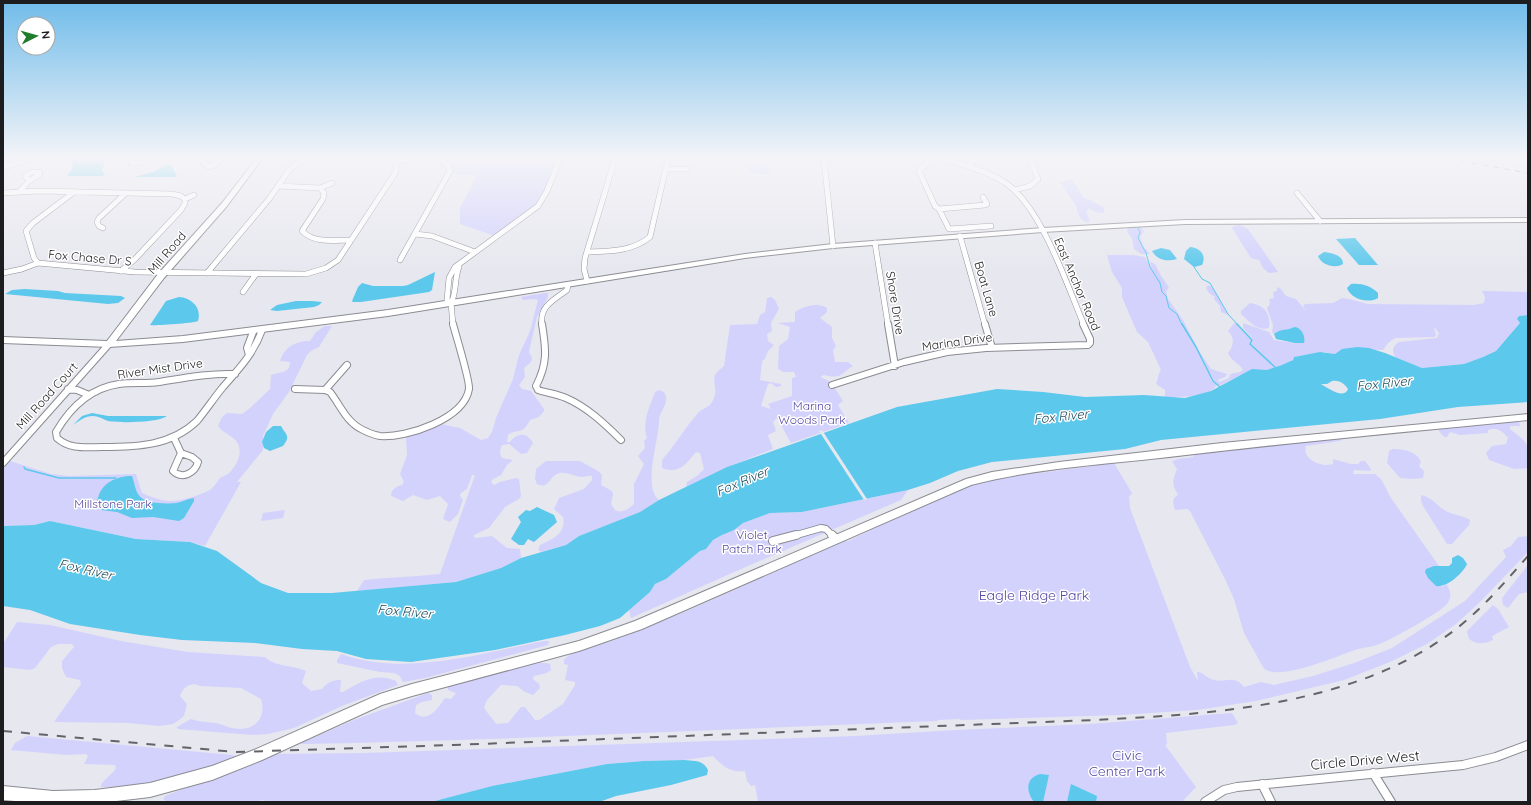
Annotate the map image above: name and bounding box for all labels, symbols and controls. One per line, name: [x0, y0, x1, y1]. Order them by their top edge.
north arrow: [16, 16, 56, 56]
text: N: [39, 30, 53, 40]
street label: Mill Road: [144, 228, 189, 277]
street label: East Anchor Road: [1051, 235, 1104, 333]
street label: Fox Chase Dr S: [48, 246, 133, 269]
street label: Boat Lane: [971, 259, 1002, 319]
street label: Shore Drive: [883, 270, 908, 336]
street label: Marina Drive: [921, 329, 993, 354]
street label: River Mist Drive: [116, 355, 204, 382]
street label: Mill Road Court: [13, 359, 81, 432]
water label: Fox River: [1356, 372, 1414, 394]
park label: Marina Woods Park: [778, 398, 846, 427]
water label: Fox River: [1033, 405, 1091, 427]
water label: Fox River: [713, 462, 772, 499]
park label: Millstone Park: [74, 496, 152, 511]
park label: Violet Patch Park: [722, 527, 782, 556]
water label: Fox River: [57, 555, 117, 583]
park label: Eagle Ridge Park: [979, 586, 1089, 604]
water label: Fox River: [377, 601, 435, 622]
park label: Civic Center Park: [1089, 746, 1165, 780]
street label: Circle Drive West: [1310, 746, 1420, 774]

